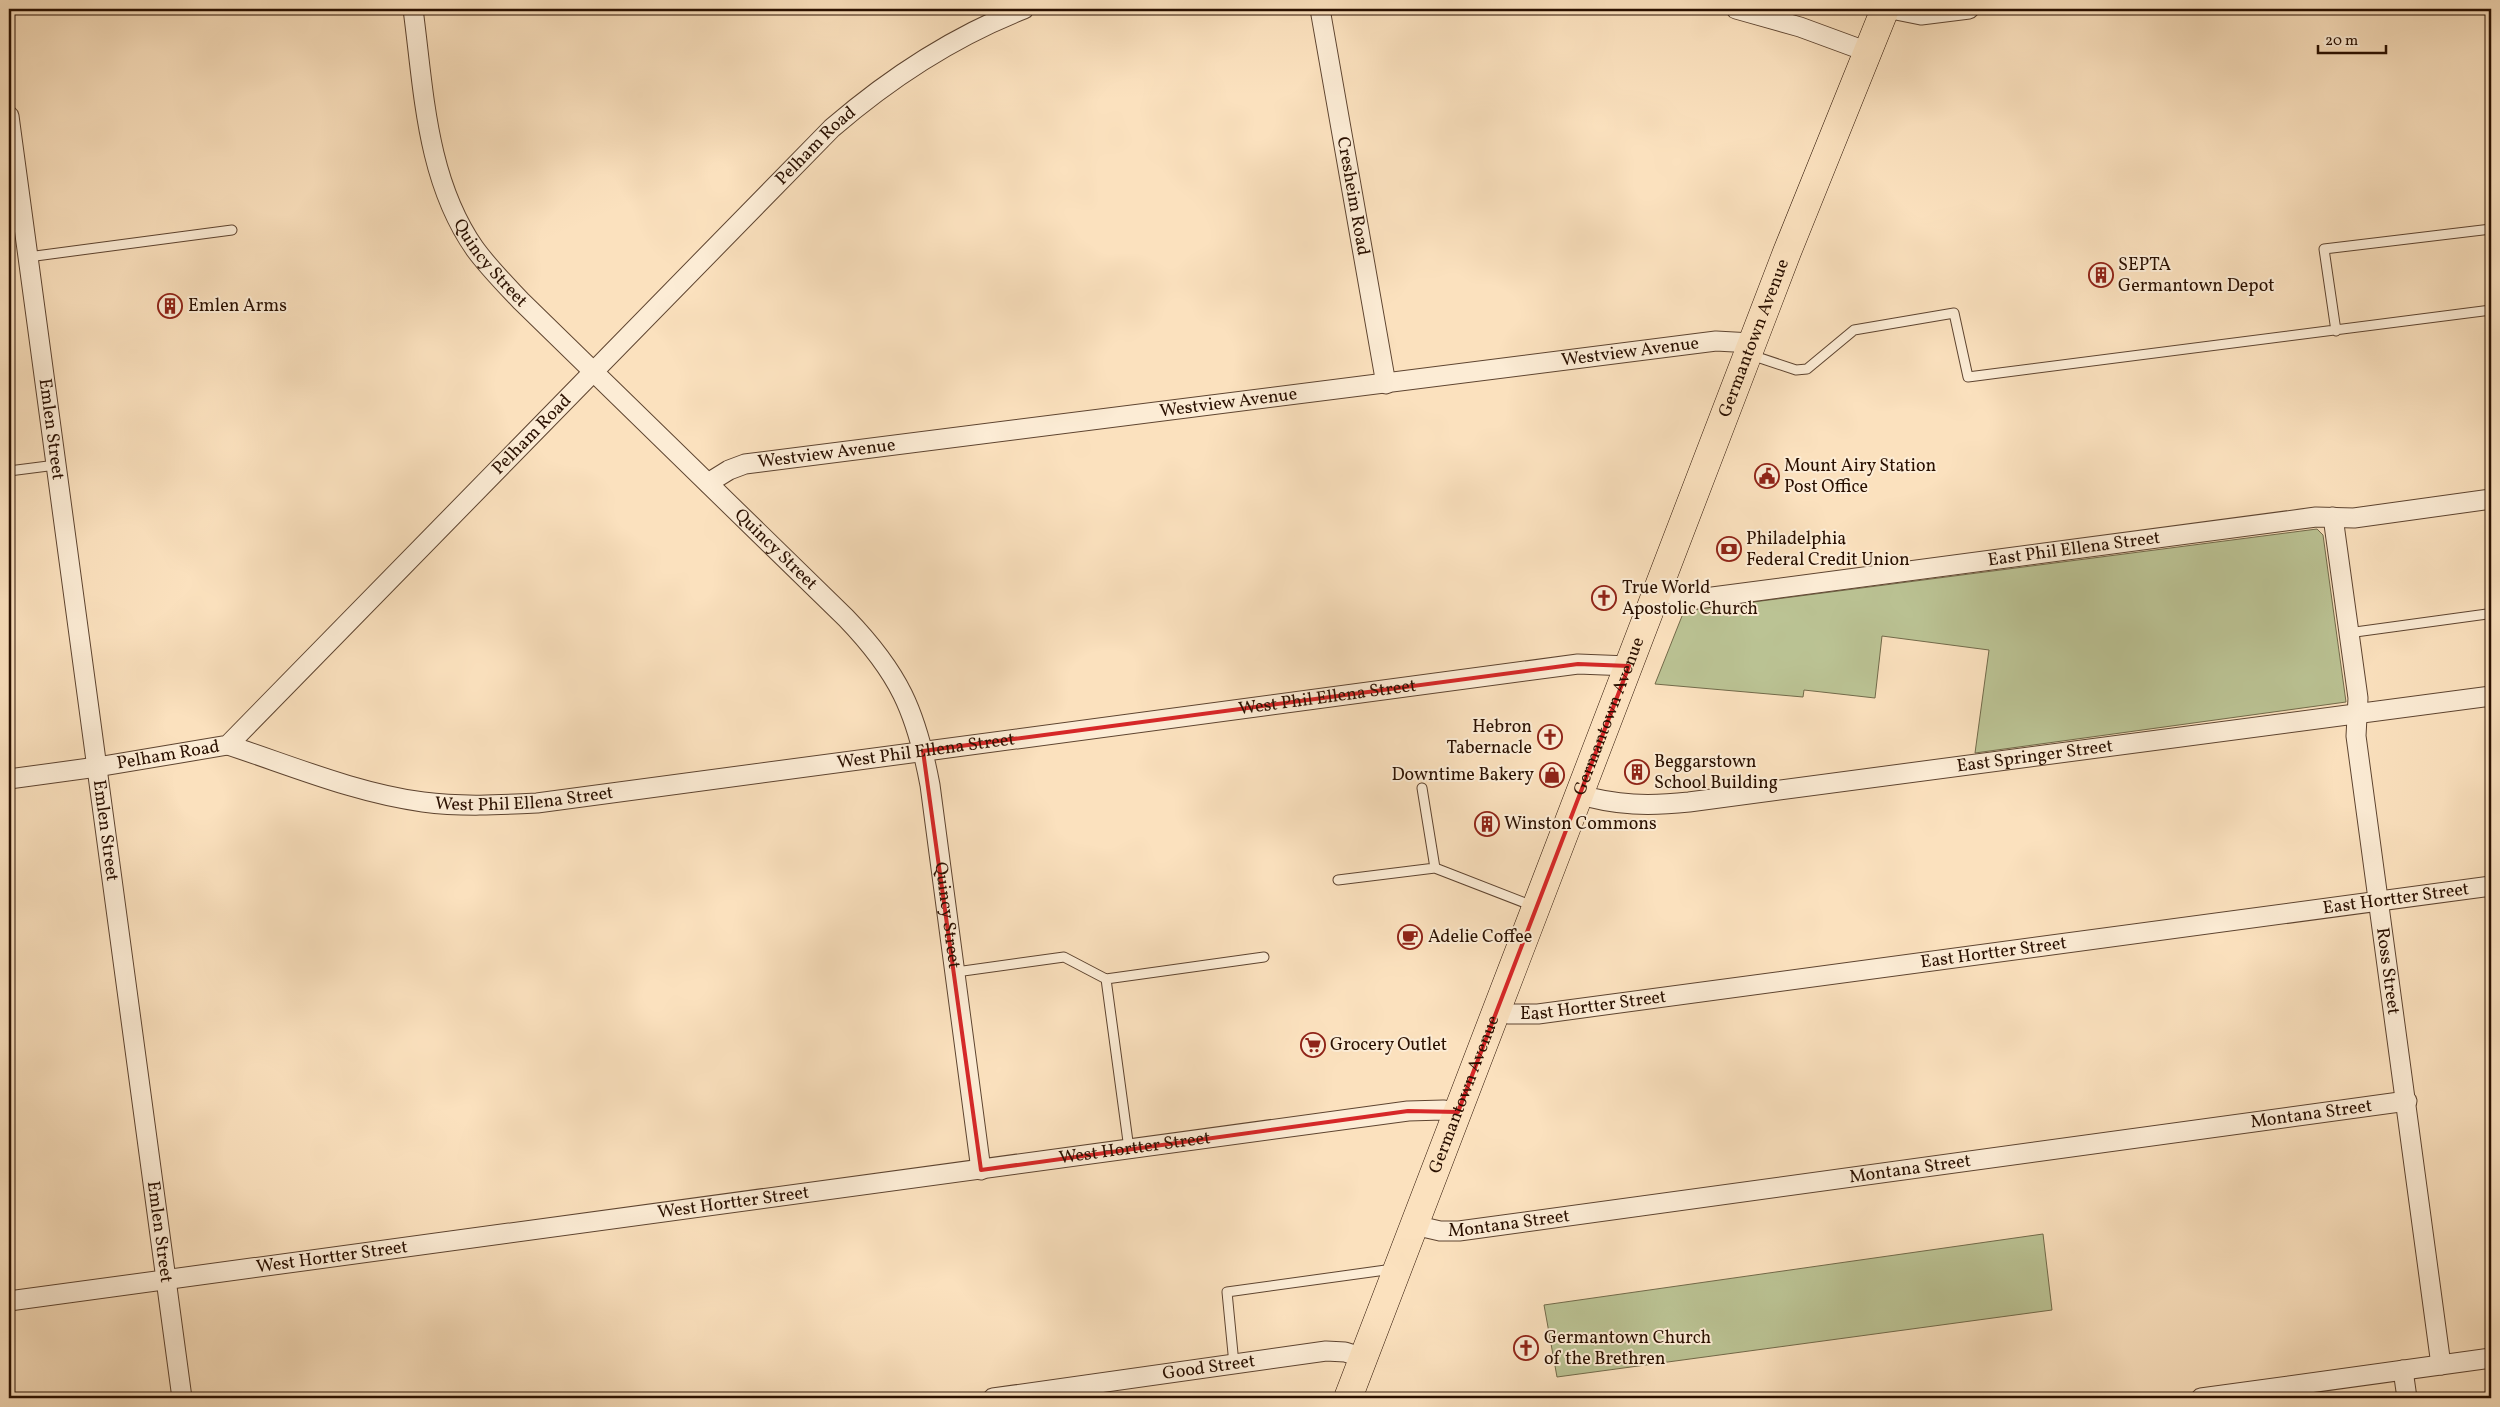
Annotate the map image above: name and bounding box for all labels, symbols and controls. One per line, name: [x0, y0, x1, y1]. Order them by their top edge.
scale bar: [2318, 22, 2385, 54]
text: 20 m: [2325, 31, 2358, 52]
street label: Pelham Road: [770, 100, 861, 191]
street label: Cresheim Road: [1330, 135, 1376, 258]
street label: Quincy Street: [447, 214, 533, 313]
place label: SEPTA Germantown Depot: [2118, 253, 2275, 299]
street label: Germantown Avenue: [1712, 255, 1796, 421]
building icon: SEPTA Germantown Depot: [2088, 262, 2114, 288]
building icon: Emlen Arms: [157, 293, 183, 319]
place label: Emlen Arms: [188, 294, 287, 319]
street label: Westview Avenue: [1560, 331, 1700, 373]
street label: Emlen Street: [32, 377, 70, 482]
street label: Westview Avenue: [1158, 382, 1299, 424]
street label: Pelham Road: [487, 389, 577, 481]
street label: Westview Avenue: [756, 433, 897, 475]
place label: Mount Airy Station Post Office: [1784, 454, 1936, 500]
public building icon: Mount Airy Station Post Office: [1754, 463, 1780, 489]
street label: Quincy Street: [729, 503, 823, 596]
street label: East Phil Ellena Street: [1986, 525, 2162, 573]
place label: Philadelphia Federal Credit Union: [1746, 527, 1910, 573]
bank icon: Philadelphia Federal Credit Union: [1716, 536, 1742, 562]
place label: True World Apostolic Church: [1622, 576, 1758, 622]
church icon: True World Apostolic Church: [1591, 585, 1617, 611]
street label: Germantown Avenue: [1567, 634, 1651, 799]
street label: West Phil Ellena Street: [1237, 673, 1418, 722]
place label: Hebron Tabernacle: [1446, 715, 1532, 761]
church icon: Hebron Tabernacle: [1537, 724, 1563, 750]
street label: West Phil Ellena Street: [835, 727, 1016, 775]
street label: Pelham Road: [115, 734, 222, 776]
street label: East Springer Street: [1955, 734, 2115, 779]
place label: Beggarstown School Building: [1654, 750, 1778, 796]
building icon: Beggarstown School Building: [1624, 759, 1650, 785]
shop icon: Downtime Bakery: [1539, 762, 1565, 788]
place label: Downtime Bakery: [1391, 763, 1534, 788]
street label: Emlen Street: [86, 778, 125, 883]
street label: West Phil Ellena Street: [434, 780, 615, 818]
building icon: Winston Commons: [1474, 811, 1500, 837]
place label: Winston Commons: [1504, 812, 1657, 837]
street label: Quincy Street: [928, 860, 967, 970]
street label: East Hortter Street: [2321, 877, 2471, 921]
cafe icon: Adelie Coffee: [1397, 924, 1423, 950]
place label: Adelie Coffee: [1428, 925, 1532, 950]
street label: Ross Street: [2370, 926, 2406, 1016]
street label: East Hortter Street: [1919, 931, 2068, 975]
street label: East Hortter Street: [1520, 984, 1668, 1027]
street label: Germantown Avenue: [1423, 1012, 1506, 1177]
supermarket icon: Grocery Outlet: [1300, 1032, 1326, 1058]
place label: Grocery Outlet: [1330, 1033, 1447, 1058]
street label: Montana Street: [2249, 1093, 2374, 1135]
street label: West Hortter Street: [1057, 1125, 1212, 1171]
street label: Montana Street: [1848, 1148, 1973, 1190]
street label: Emlen Street: [140, 1180, 179, 1284]
street label: West Hortter Street: [656, 1180, 811, 1225]
street label: Montana Street: [1448, 1203, 1571, 1244]
street label: West Hortter Street: [255, 1234, 409, 1280]
place label: Germantown Church of the Brethren: [1544, 1326, 1711, 1372]
church icon: Germantown Church of the Brethren: [1513, 1335, 1539, 1361]
street label: Good Street: [1161, 1349, 1257, 1386]

